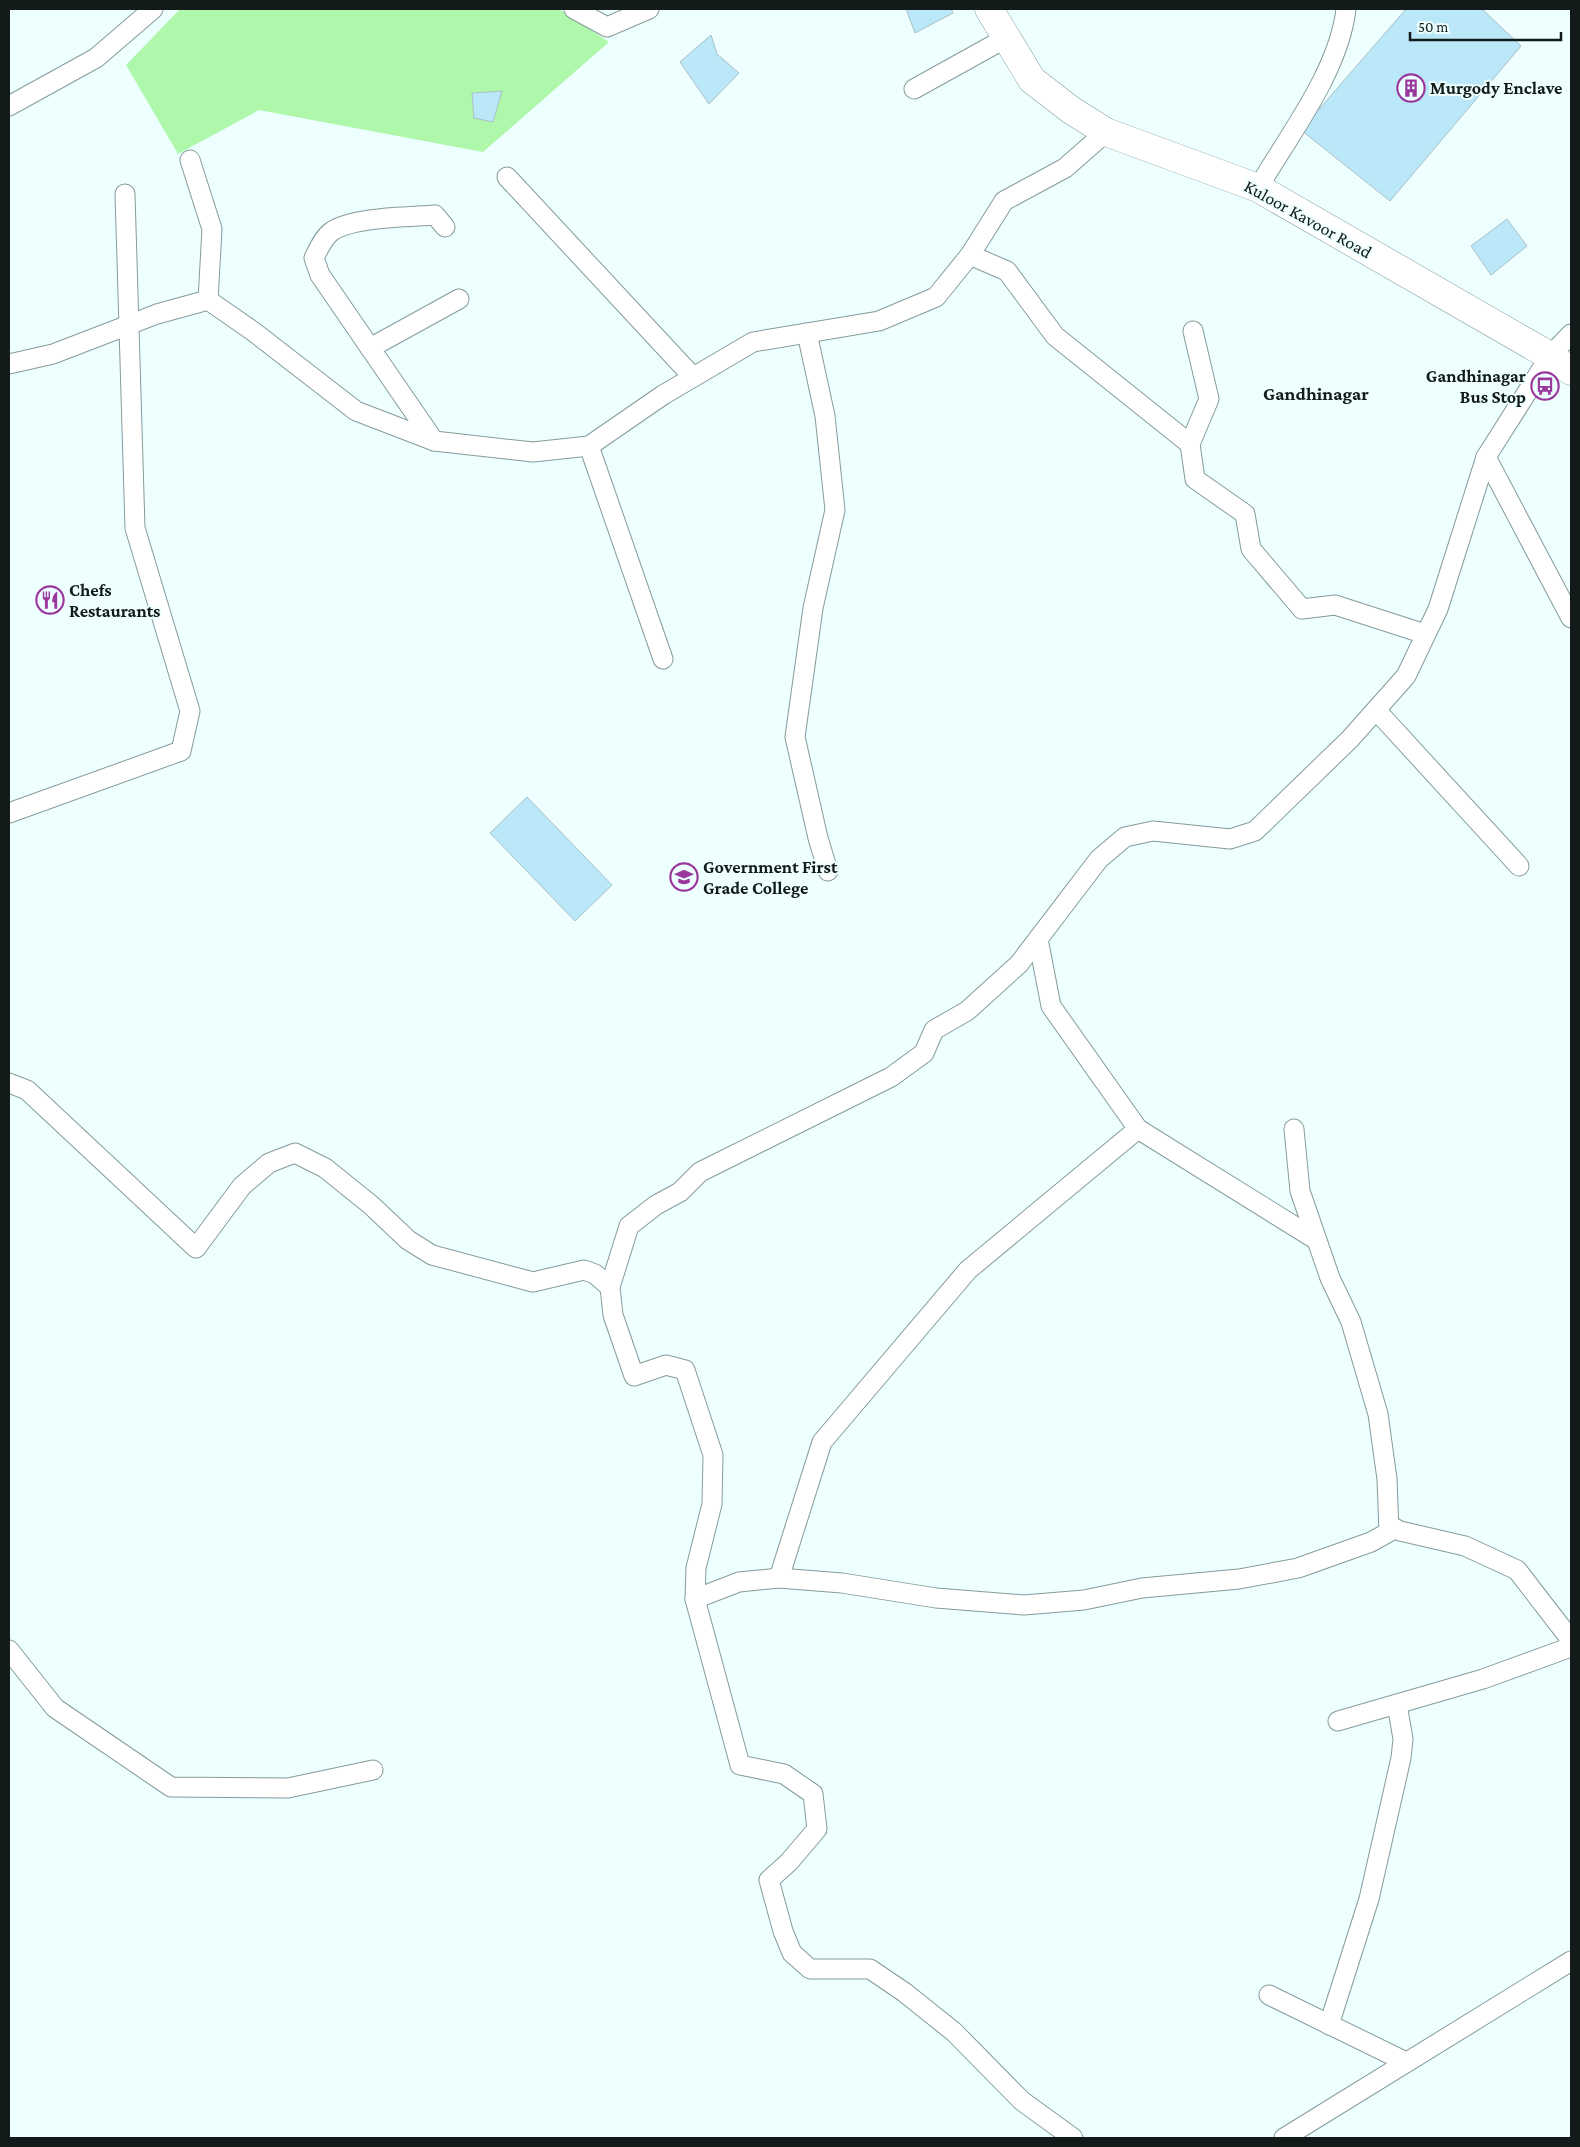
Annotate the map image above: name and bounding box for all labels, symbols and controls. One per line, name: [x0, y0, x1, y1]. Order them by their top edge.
scale bar: [1410, 10, 1561, 42]
text: 50 m: [1418, 19, 1448, 35]
building icon: Murgody Enclave: [1396, 73, 1426, 103]
place label: Murgody Enclave: [1430, 78, 1562, 98]
street label: Kuloor Kavoor Road: [1241, 176, 1376, 263]
place label: Gandhinagar Bus Stop: [1426, 366, 1526, 407]
bus stop icon: Gandhinagar Bus Stop: [1530, 371, 1560, 401]
district label: Gandhinagar: [1263, 383, 1369, 404]
place label: Chefs Restaurants: [69, 580, 160, 621]
restaurant icon: Chefs Restaurants: [35, 585, 65, 615]
place label: Government First Grade College: [703, 857, 838, 898]
school or university icon: Government First Grade College: [669, 862, 699, 892]

